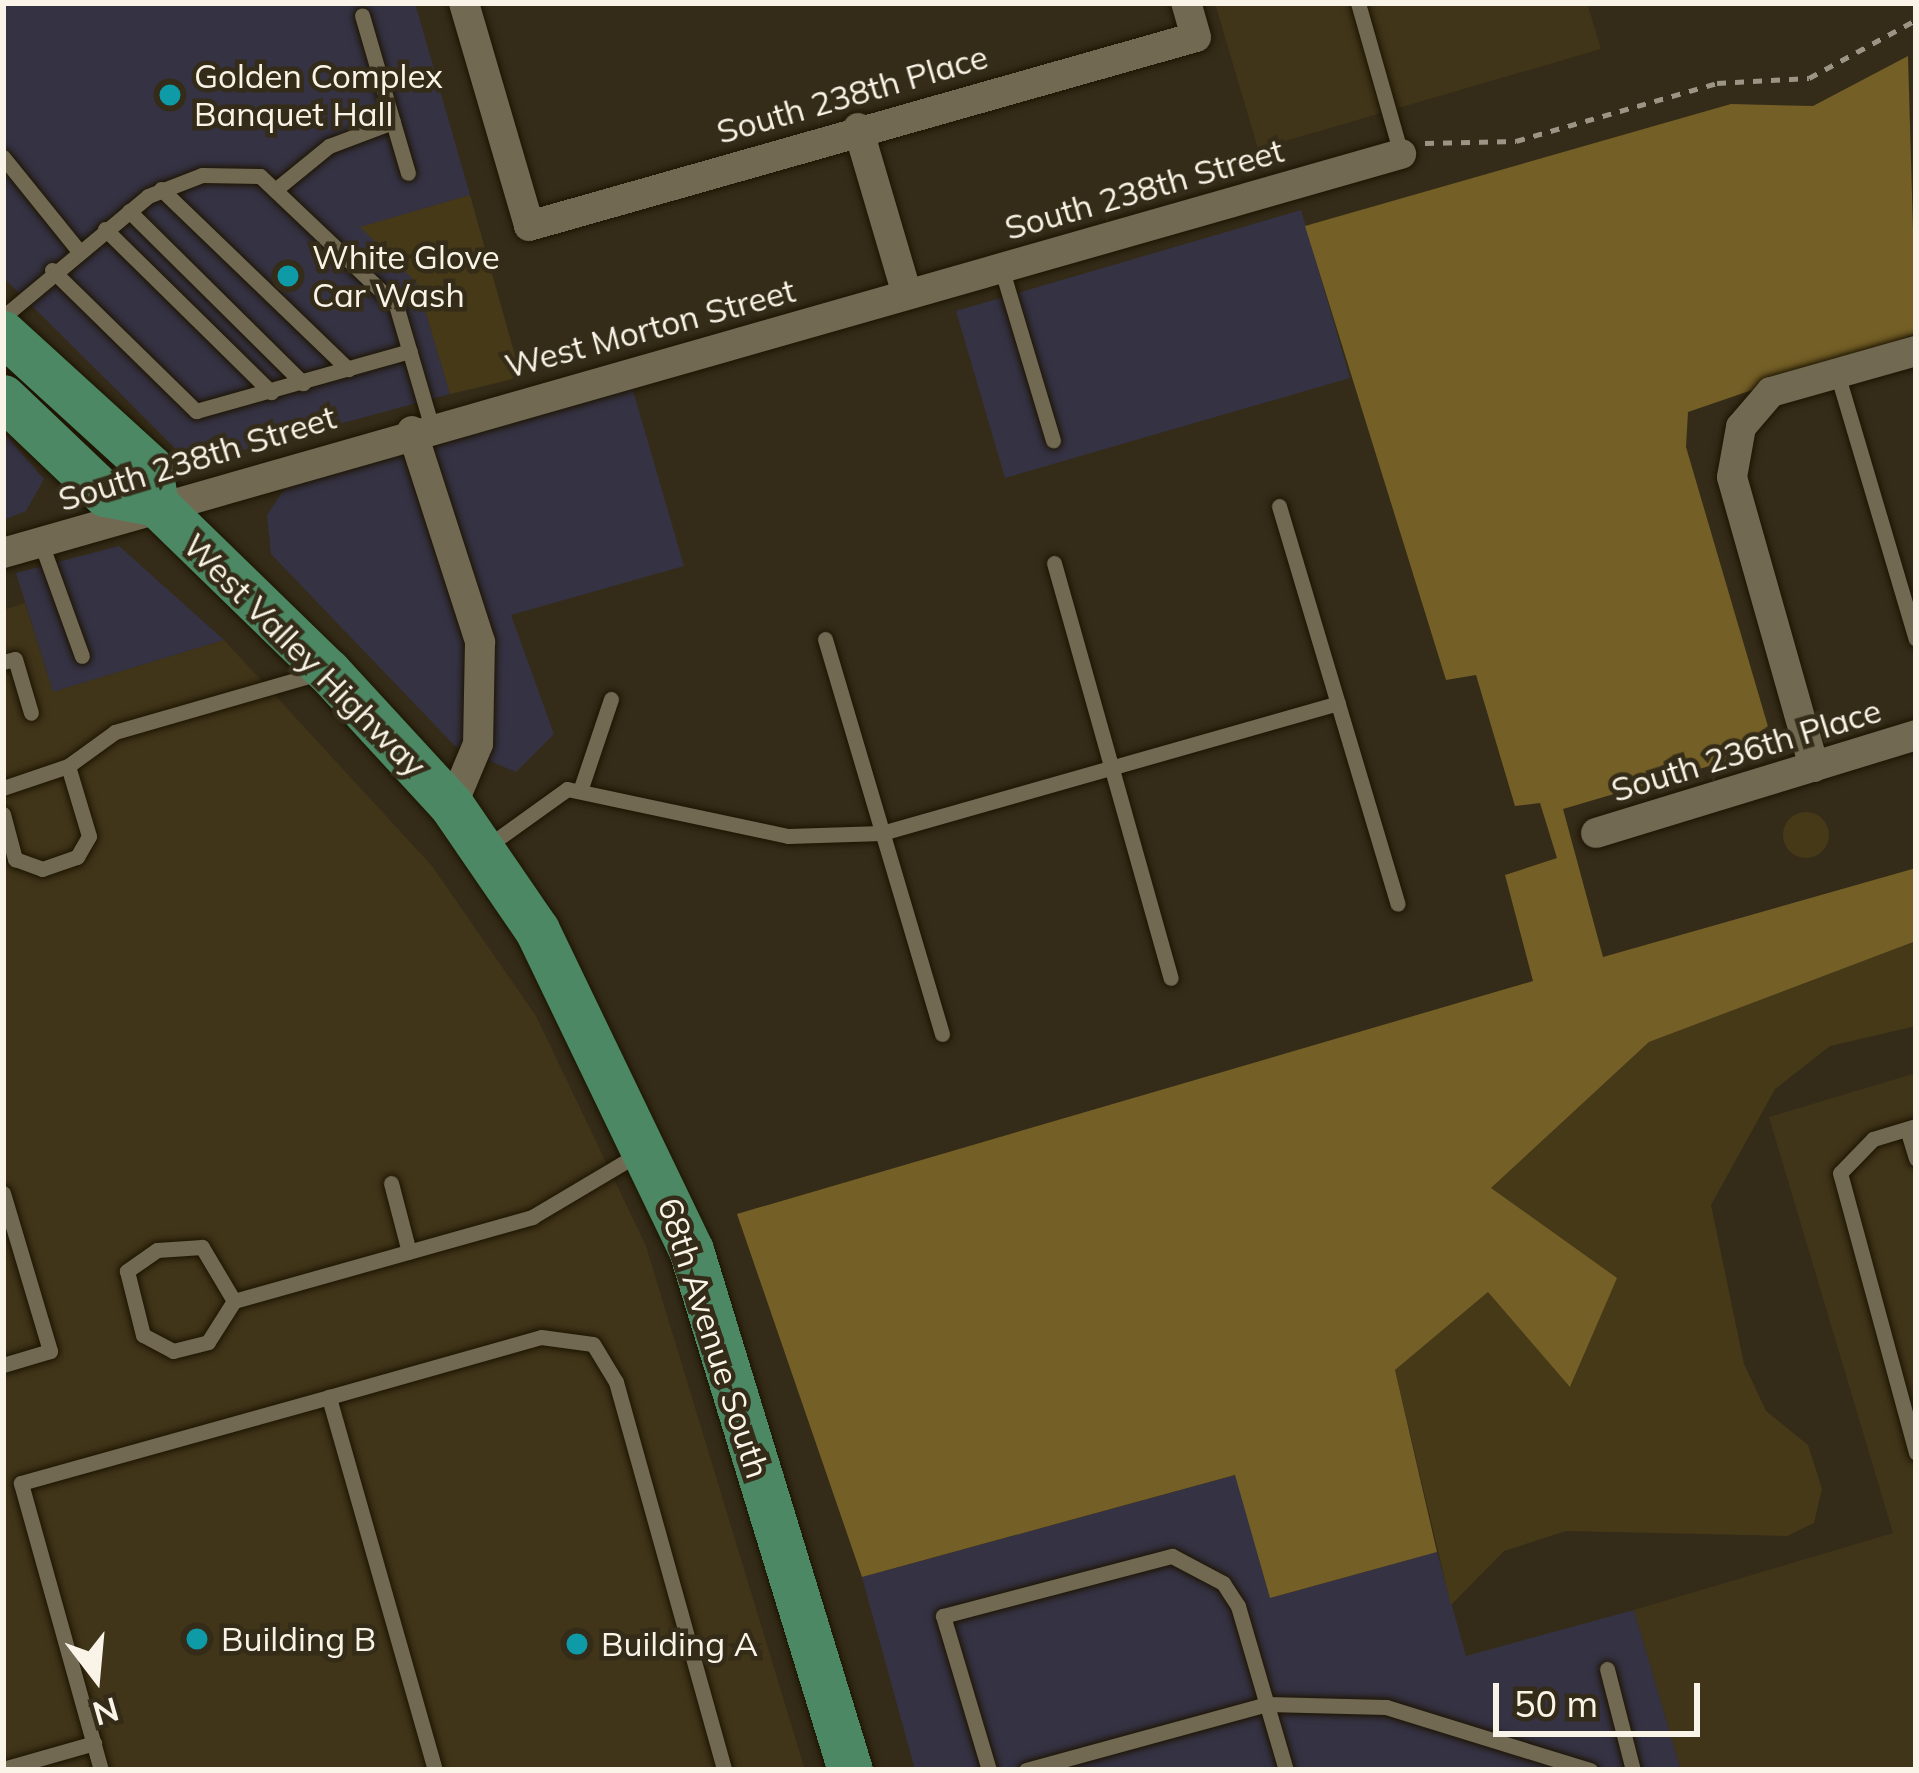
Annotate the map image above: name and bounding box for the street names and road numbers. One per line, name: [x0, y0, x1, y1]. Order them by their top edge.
street label: South 238th Place: [712, 36, 992, 152]
street label: South 238th Street: [1000, 130, 1288, 248]
street label: West Morton Street: [501, 270, 799, 386]
street label: South 238th Street: [53, 397, 341, 519]
street label: West Valley Highway: [175, 525, 435, 785]
street label: South 236th Place: [1606, 690, 1886, 810]
street label: 68th Avenue South: [650, 1193, 778, 1483]

